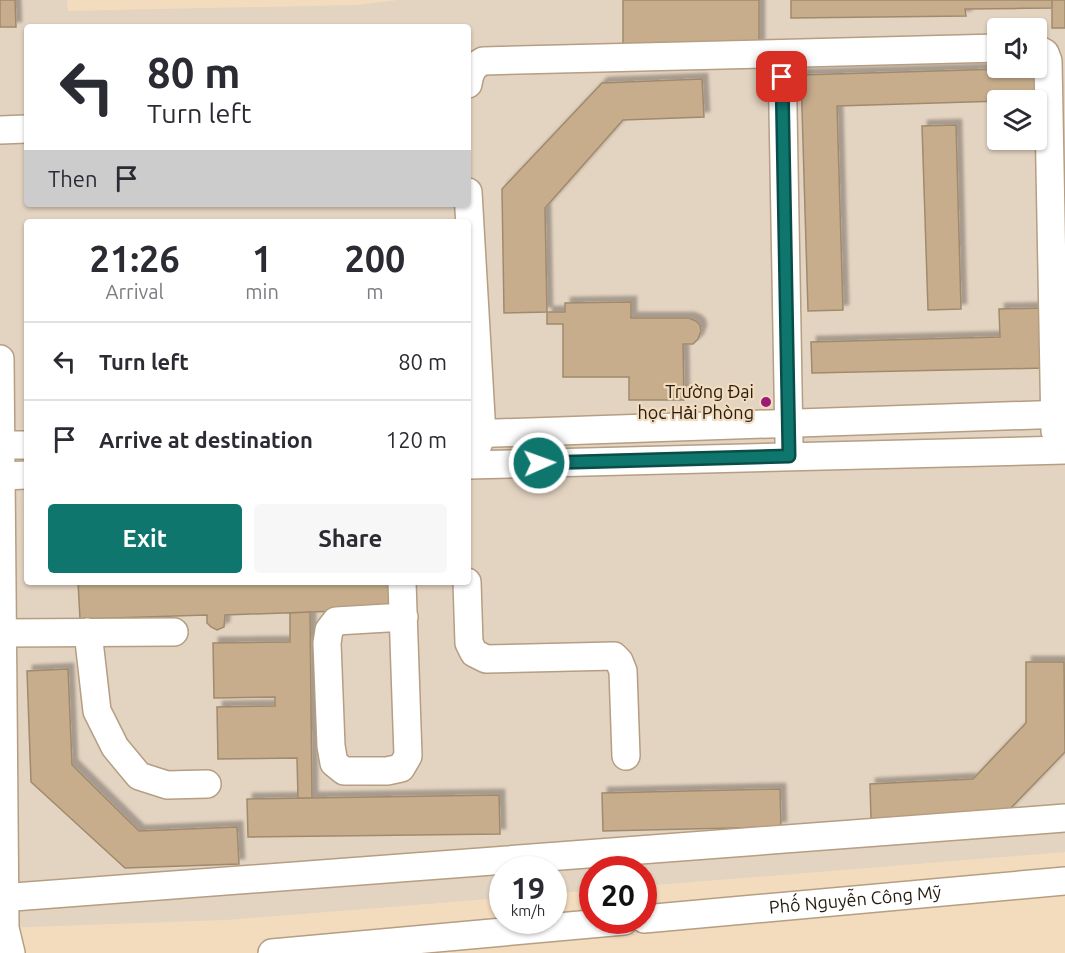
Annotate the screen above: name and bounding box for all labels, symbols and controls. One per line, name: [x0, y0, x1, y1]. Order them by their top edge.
map controls: [987, 18, 1047, 150]
button: sound: [987, 18, 1047, 78]
icon: left: [48, 48, 126, 126]
text: 80 m: [147, 49, 241, 96]
pin: [756, 51, 807, 102]
icon: arrive: [765, 60, 798, 93]
button: layers: [987, 90, 1047, 150]
text: Turn left: [147, 98, 251, 128]
icon: arrive: [110, 162, 143, 195]
text: Then: [48, 166, 98, 191]
text: 21:26: [90, 238, 180, 279]
text: 1: [252, 238, 272, 279]
text: 200: [344, 238, 405, 279]
text: Arrival: [106, 280, 164, 303]
text: min: [245, 280, 279, 303]
text: m: [366, 280, 384, 303]
icon: left: [48, 345, 81, 378]
text: Turn left: [99, 349, 189, 374]
text: 80 m: [398, 349, 447, 374]
place label: Trường Đại học Hải Phòng: [637, 381, 754, 422]
marker: Trường Đại học Hải Phòng: [759, 395, 773, 409]
icon: arrive: [48, 423, 81, 456]
text: Arrive at destination: [99, 427, 313, 452]
text: 120 m: [386, 427, 447, 452]
position arrow: [507, 431, 571, 495]
button: Exit: [48, 504, 242, 573]
button: Share: [254, 504, 447, 573]
speed limit sign: 20: [579, 856, 657, 934]
text: 19: [511, 871, 545, 905]
street label: Phố Nguyễn Công Mỹ: [768, 881, 942, 917]
text: km/h: [511, 902, 545, 919]

